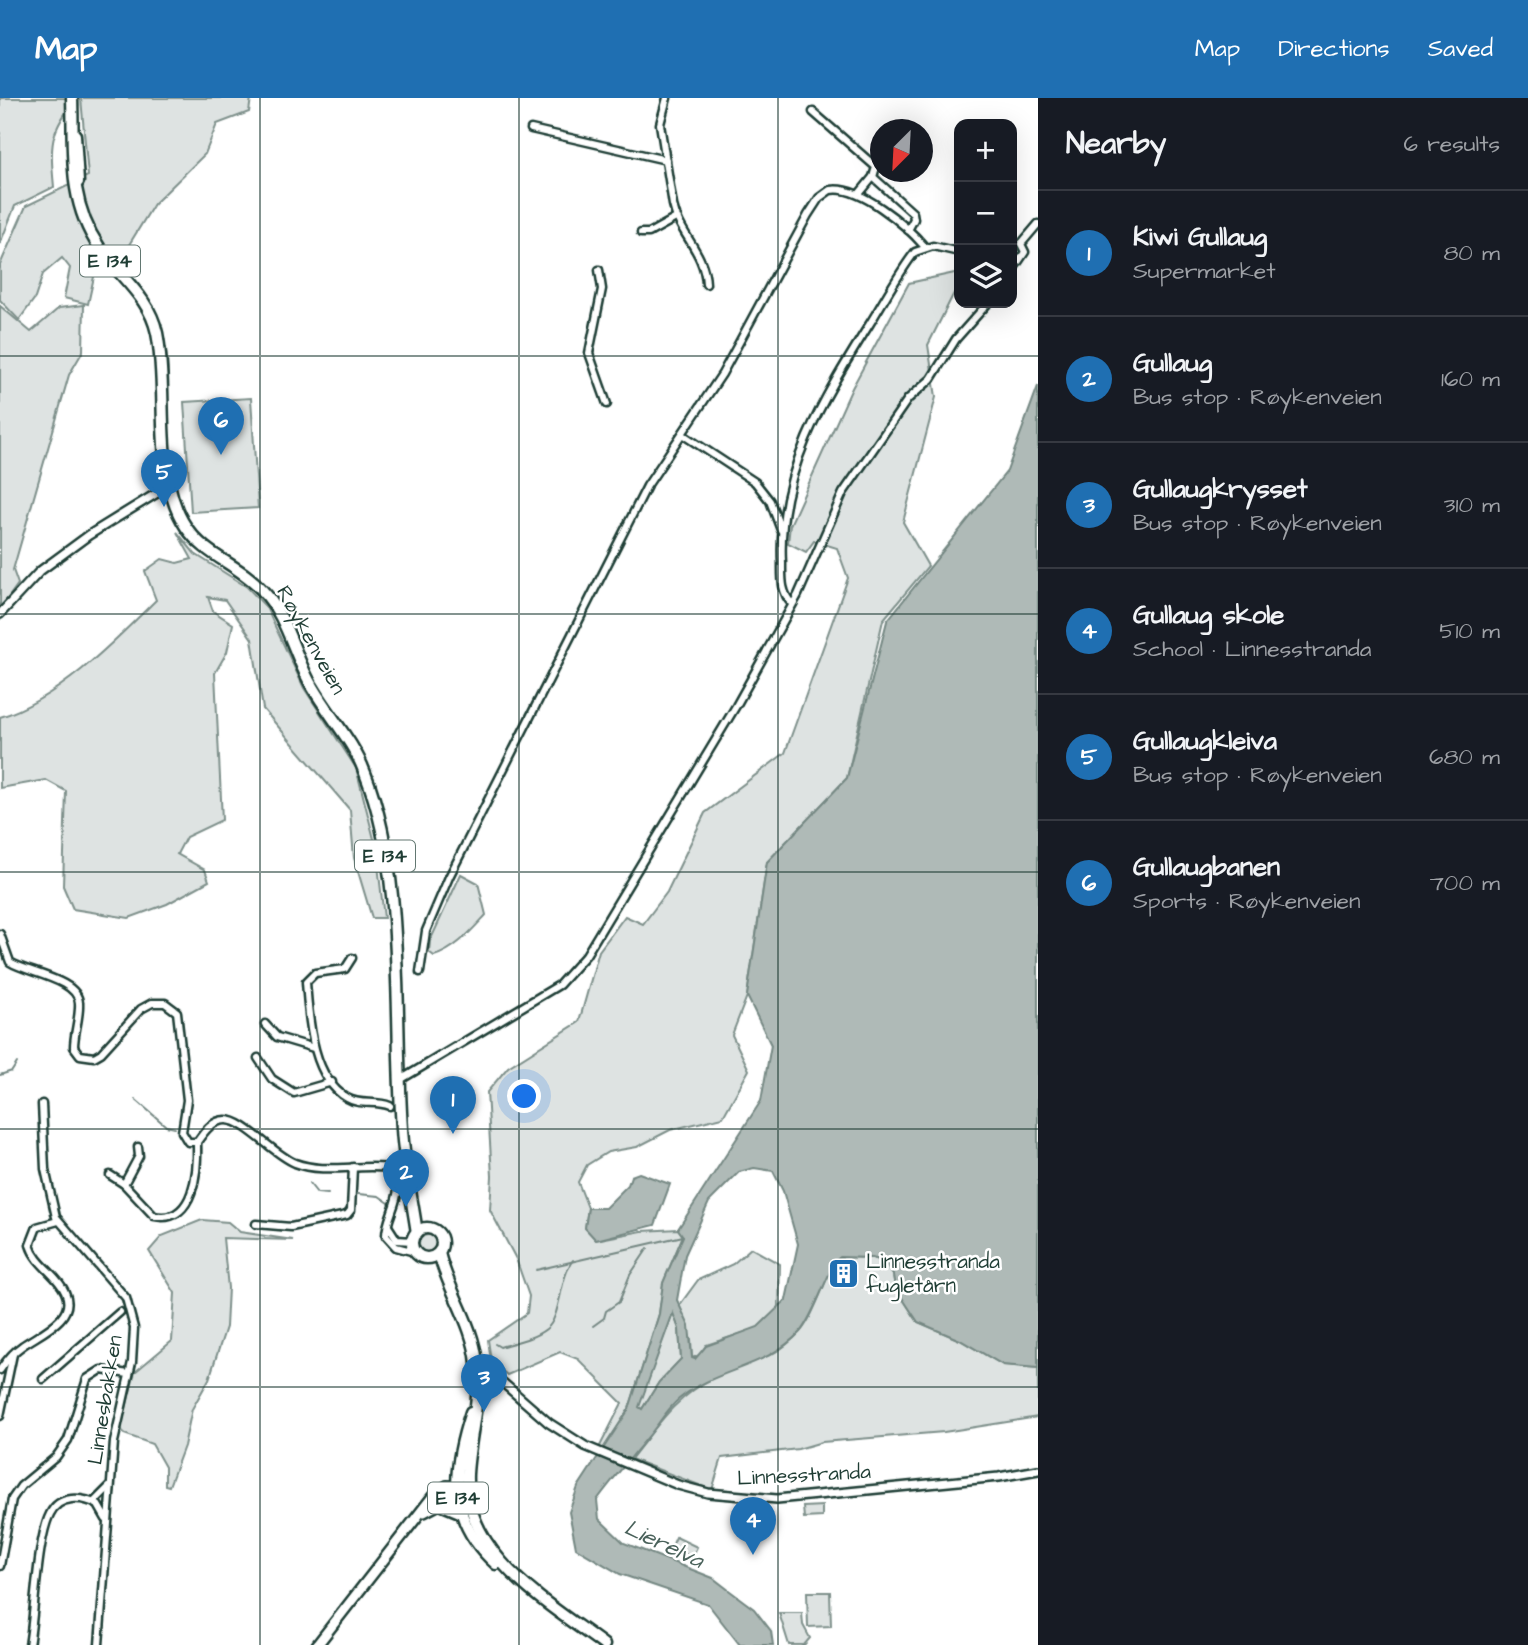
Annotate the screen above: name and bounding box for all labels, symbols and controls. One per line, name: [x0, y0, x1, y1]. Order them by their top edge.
text: Map: [35, 26, 97, 72]
text: Map: [1195, 32, 1240, 66]
text: Directions: [1278, 32, 1390, 66]
text: Saved: [1428, 32, 1493, 66]
north arrow: [870, 119, 933, 182]
map controls: [954, 119, 1017, 308]
button: +: [954, 119, 1017, 182]
text: Nearby: [1066, 123, 1166, 165]
text: 6 results: [1404, 128, 1500, 160]
button: −: [954, 182, 1017, 245]
text: Kiwi Gullaug: [1133, 219, 1267, 255]
text: 1: [1088, 237, 1090, 269]
text: 80 m: [1443, 237, 1500, 269]
button: layers: [954, 245, 1017, 308]
road number: E 134: [80, 246, 140, 276]
text: Supermarket: [1133, 255, 1276, 287]
text: Gullaug: [1133, 345, 1212, 381]
text: 2: [1082, 363, 1096, 395]
text: 160 m: [1441, 363, 1500, 395]
text: Bus stop · Røykenveien: [1133, 381, 1382, 413]
pin: 6: [198, 397, 244, 455]
pin: 5: [141, 449, 187, 507]
text: Gullaugkrysset: [1133, 471, 1307, 507]
text: 3: [1083, 489, 1095, 521]
text: 310 m: [1444, 489, 1500, 521]
text: Bus stop · Røykenveien: [1133, 507, 1382, 539]
street label: Røykenveien: [267, 580, 353, 701]
text: Gullaug skole: [1133, 597, 1284, 633]
text: 4: [1081, 615, 1097, 647]
text: 510 m: [1439, 615, 1500, 647]
text: School · Linnesstranda: [1133, 633, 1372, 665]
text: Gullaugkleiva: [1133, 723, 1277, 759]
text: 5: [1081, 741, 1097, 773]
text: 680 m: [1429, 741, 1500, 773]
text: Bus stop · Røykenveien: [1133, 759, 1382, 791]
road number: E 134: [355, 841, 415, 872]
text: Gullaugbanen: [1133, 849, 1280, 885]
text: 6: [1082, 867, 1096, 899]
text: 700 m: [1430, 867, 1500, 899]
text: Sports · Røykenveien: [1133, 885, 1361, 917]
pin: 1: [430, 1076, 476, 1134]
your location: [507, 1079, 541, 1113]
pin: 2: [383, 1149, 429, 1207]
place label: Linnesstranda fugletårn: [866, 1247, 1000, 1302]
building icon: Linnesstranda fugletårn: [826, 1256, 860, 1290]
street label: Linnesbakken: [80, 1333, 130, 1467]
pin: 3: [461, 1354, 507, 1412]
street label: Linnesstranda: [736, 1457, 872, 1493]
road number: E 134: [428, 1482, 488, 1514]
pin: 4: [730, 1497, 776, 1555]
water label: Lierelva: [619, 1512, 710, 1577]

